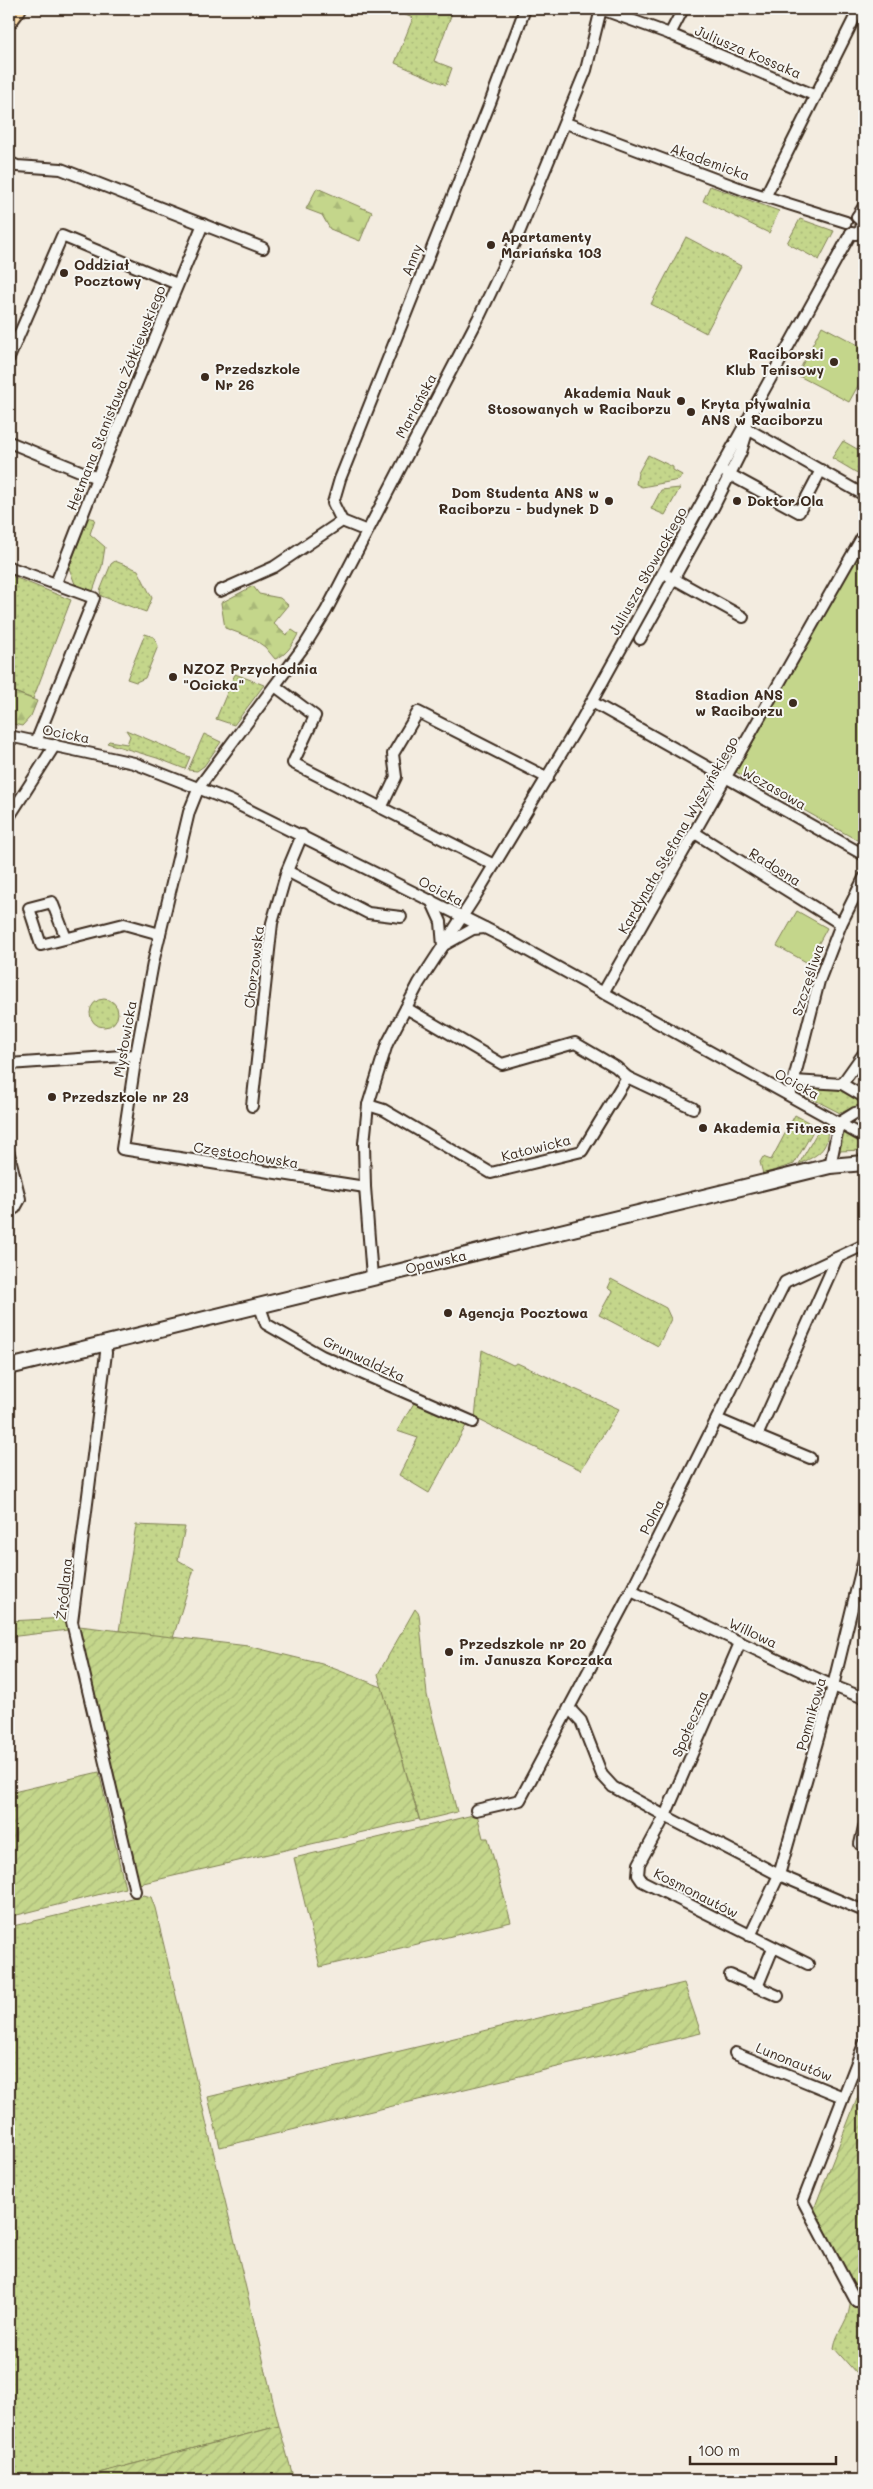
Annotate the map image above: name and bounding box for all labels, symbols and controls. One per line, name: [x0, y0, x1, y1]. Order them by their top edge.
street label: Juliusza Kossaka: [692, 21, 804, 83]
street label: Akademicka: [668, 138, 753, 185]
place label: Apartamenty Mariańska 103: [501, 227, 601, 262]
marker: Apartamenty Mariańska 103: [485, 239, 497, 251]
street label: Anny: [397, 241, 426, 278]
place label: Oddział Pocztowy: [74, 255, 142, 290]
marker: Oddział Pocztowy: [58, 267, 70, 279]
street label: Hetmana Stanisława Żółkiewskiego: [62, 282, 170, 513]
place label: Raciborski Klub Tenisowy: [726, 344, 824, 379]
marker: Raciborski Klub Tenisowy: [828, 356, 840, 368]
place label: Przedszkole Nr 26: [215, 359, 300, 394]
street label: Mariańska: [391, 370, 441, 441]
marker: Przedszkole Nr 26: [199, 371, 211, 383]
place label: Akademia Nauk Stosowanych w Raciborzu: [488, 383, 671, 418]
place label: Kryta pływalnia ANS w Raciborzu: [701, 394, 823, 429]
marker: Akademia Nauk Stosowanych w Raciborzu: [675, 395, 687, 407]
marker: Kryta pływalnia ANS w Raciborzu: [685, 406, 697, 418]
place label: Dom Studenta ANS w Raciborzu - budynek D: [439, 483, 599, 518]
place label: Doktor Ola: [747, 491, 824, 510]
marker: Dom Studenta ANS w Raciborzu - budynek D: [603, 495, 615, 507]
marker: Doktor Ola: [731, 495, 743, 507]
street label: Juliusza Słowackiego: [604, 503, 691, 638]
place label: NZOZ Przychodnia "Ocicka": [183, 659, 318, 694]
marker: NZOZ Przychodnia "Ocicka": [167, 671, 179, 683]
place label: Stadion ANS w Raciborzu: [695, 685, 783, 720]
marker: Stadion ANS w Raciborzu: [787, 697, 799, 709]
street label: Ocicka: [41, 720, 91, 747]
street label: Kardynała Stefana Wyszyńskiego: [613, 732, 742, 937]
street label: Wczasowa: [738, 761, 810, 814]
street label: Radosna: [746, 843, 805, 890]
street label: Ocicka: [416, 871, 467, 910]
street label: Chorzowska: [239, 925, 268, 1009]
street label: Szczęśliwa: [787, 941, 828, 1018]
street label: Mysłowicka: [108, 999, 141, 1079]
street label: Ocicka: [772, 1064, 823, 1104]
place label: Przedszkole nr 23: [62, 1087, 189, 1106]
marker: Przedszkole nr 23: [46, 1091, 58, 1103]
place label: Akademia Fitness: [713, 1118, 836, 1137]
marker: Akademia Fitness: [697, 1122, 709, 1134]
street label: Katowicka: [499, 1130, 573, 1165]
street label: Częstochowska: [192, 1137, 300, 1172]
street label: Opawska: [403, 1245, 468, 1278]
place label: Agencja Pocztowa: [458, 1303, 589, 1322]
marker: Agencja Pocztowa: [442, 1307, 454, 1319]
street label: Grunwaldzka: [320, 1331, 408, 1386]
street label: Polna: [635, 1496, 668, 1538]
street label: Źródlana: [51, 1557, 76, 1621]
street label: Willowa: [726, 1613, 781, 1652]
place label: Przedszkole nr 20 im. Janusza Korczaka: [459, 1634, 613, 1669]
marker: Przedszkole nr 20 im. Janusza Korczaka: [443, 1646, 455, 1658]
street label: Pomnikowa: [791, 1675, 830, 1753]
street label: Społeczna: [667, 1688, 712, 1760]
street label: Kosmonautów: [651, 1863, 742, 1922]
street label: Lunonautów: [753, 2038, 835, 2085]
scale bar: [690, 2434, 837, 2466]
text: 100 m: [698, 2440, 740, 2460]

